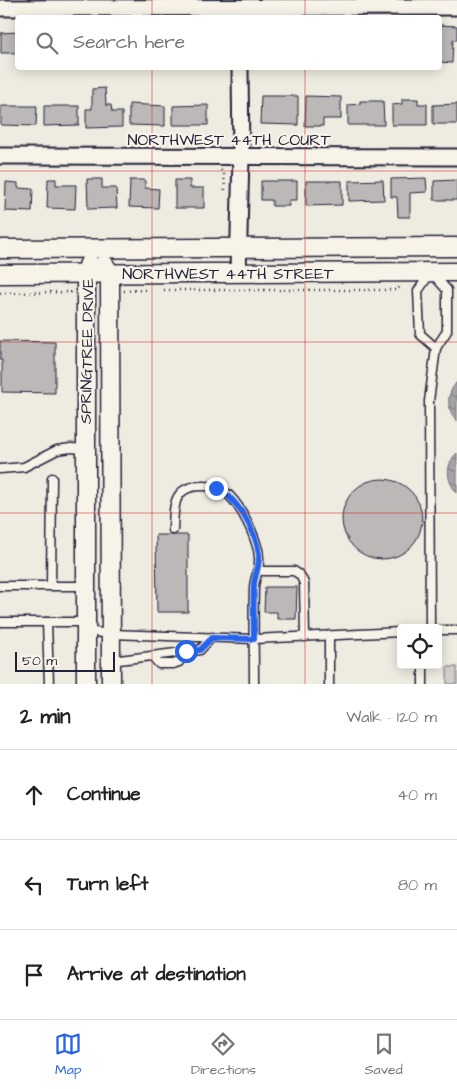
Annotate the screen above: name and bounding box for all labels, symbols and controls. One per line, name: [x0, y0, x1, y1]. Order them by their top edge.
search box: [15, 15, 442, 70]
icon: search: [33, 29, 61, 57]
text: Search here: [73, 29, 185, 56]
street label: NORTHWEST 44TH COURT: [127, 129, 331, 151]
street label: NORTHWEST 44TH STREET: [122, 263, 334, 285]
street label: SPRINGTREE DRIVE: [75, 277, 99, 424]
route end: [205, 477, 228, 500]
map controls: [397, 624, 442, 669]
button: locate: [397, 624, 442, 669]
route start: [175, 640, 198, 663]
scale bar: [15, 649, 115, 672]
text: 50 m: [22, 651, 57, 671]
text: 2 min: [20, 702, 70, 731]
text: Walk · 120 m: [346, 706, 437, 728]
icon: ahead: [20, 781, 48, 809]
text: Continue: [67, 781, 141, 808]
text: 40 m: [397, 784, 437, 806]
icon: left: [20, 871, 48, 899]
text: Turn left: [67, 871, 148, 898]
text: 80 m: [398, 874, 437, 896]
icon: arrive: [20, 961, 48, 989]
text: Arrive at destination: [67, 961, 246, 988]
tab: Map: [54, 1030, 82, 1080]
tab: Directions: [191, 1030, 256, 1080]
tab: Saved: [365, 1030, 403, 1080]

